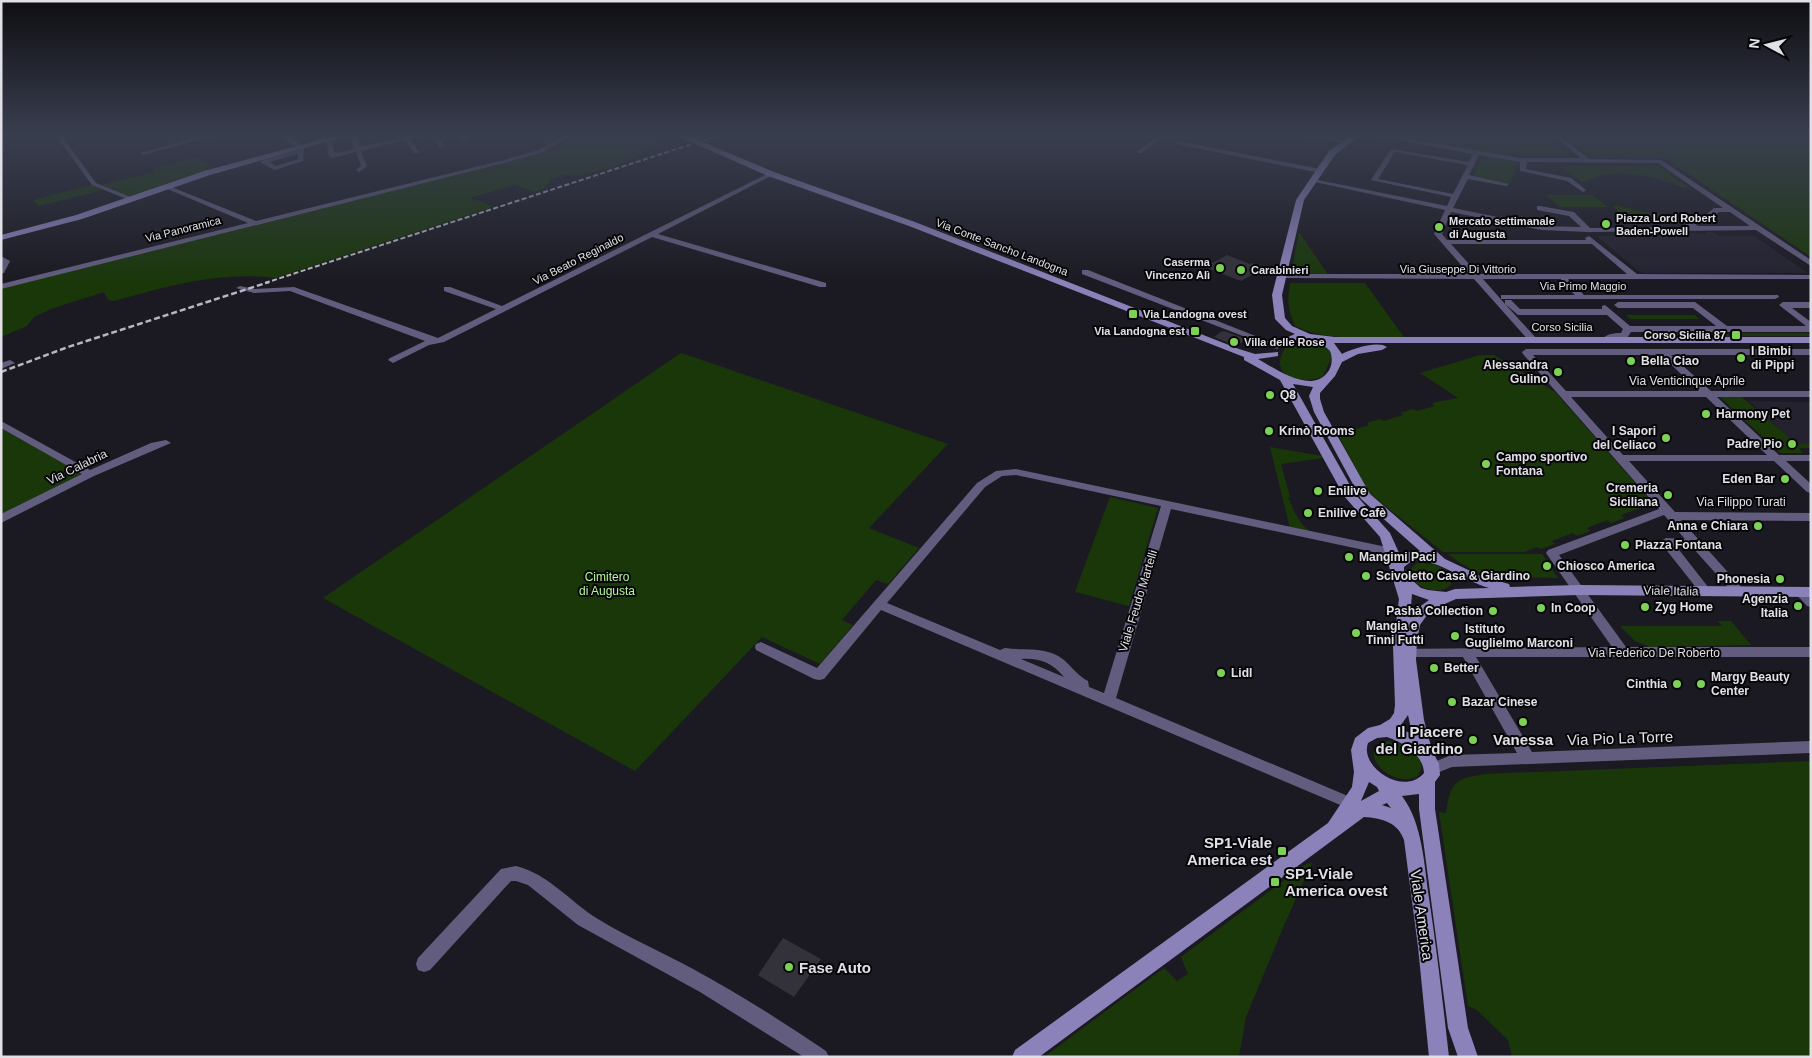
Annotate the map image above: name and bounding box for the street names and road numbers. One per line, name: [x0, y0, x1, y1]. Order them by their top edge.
street label: Via Panoramica: [144, 214, 223, 244]
street label: Via Conte Sancho Landogna: [934, 216, 1071, 278]
street label: Via Beato Reginaldo: [531, 231, 625, 287]
street label: Via Giuseppe Di Vittorio: [1400, 263, 1516, 275]
street label: Via Primo Maggio: [1540, 280, 1626, 292]
street label: Corso Sicilia: [1531, 321, 1593, 333]
street label: Via Venticinque Aprile: [1629, 374, 1745, 388]
street label: Via Calabria: [45, 446, 110, 488]
street label: Via Filippo Turati: [1696, 495, 1786, 509]
street label: Viale Feudo Martelli: [1116, 548, 1160, 654]
street label: Viale Italia: [1643, 584, 1699, 598]
street label: Via Federico De Roberto: [1588, 646, 1720, 660]
street label: Via Pio La Torre: [1567, 728, 1673, 748]
street label: Viale America: [1407, 869, 1437, 962]

